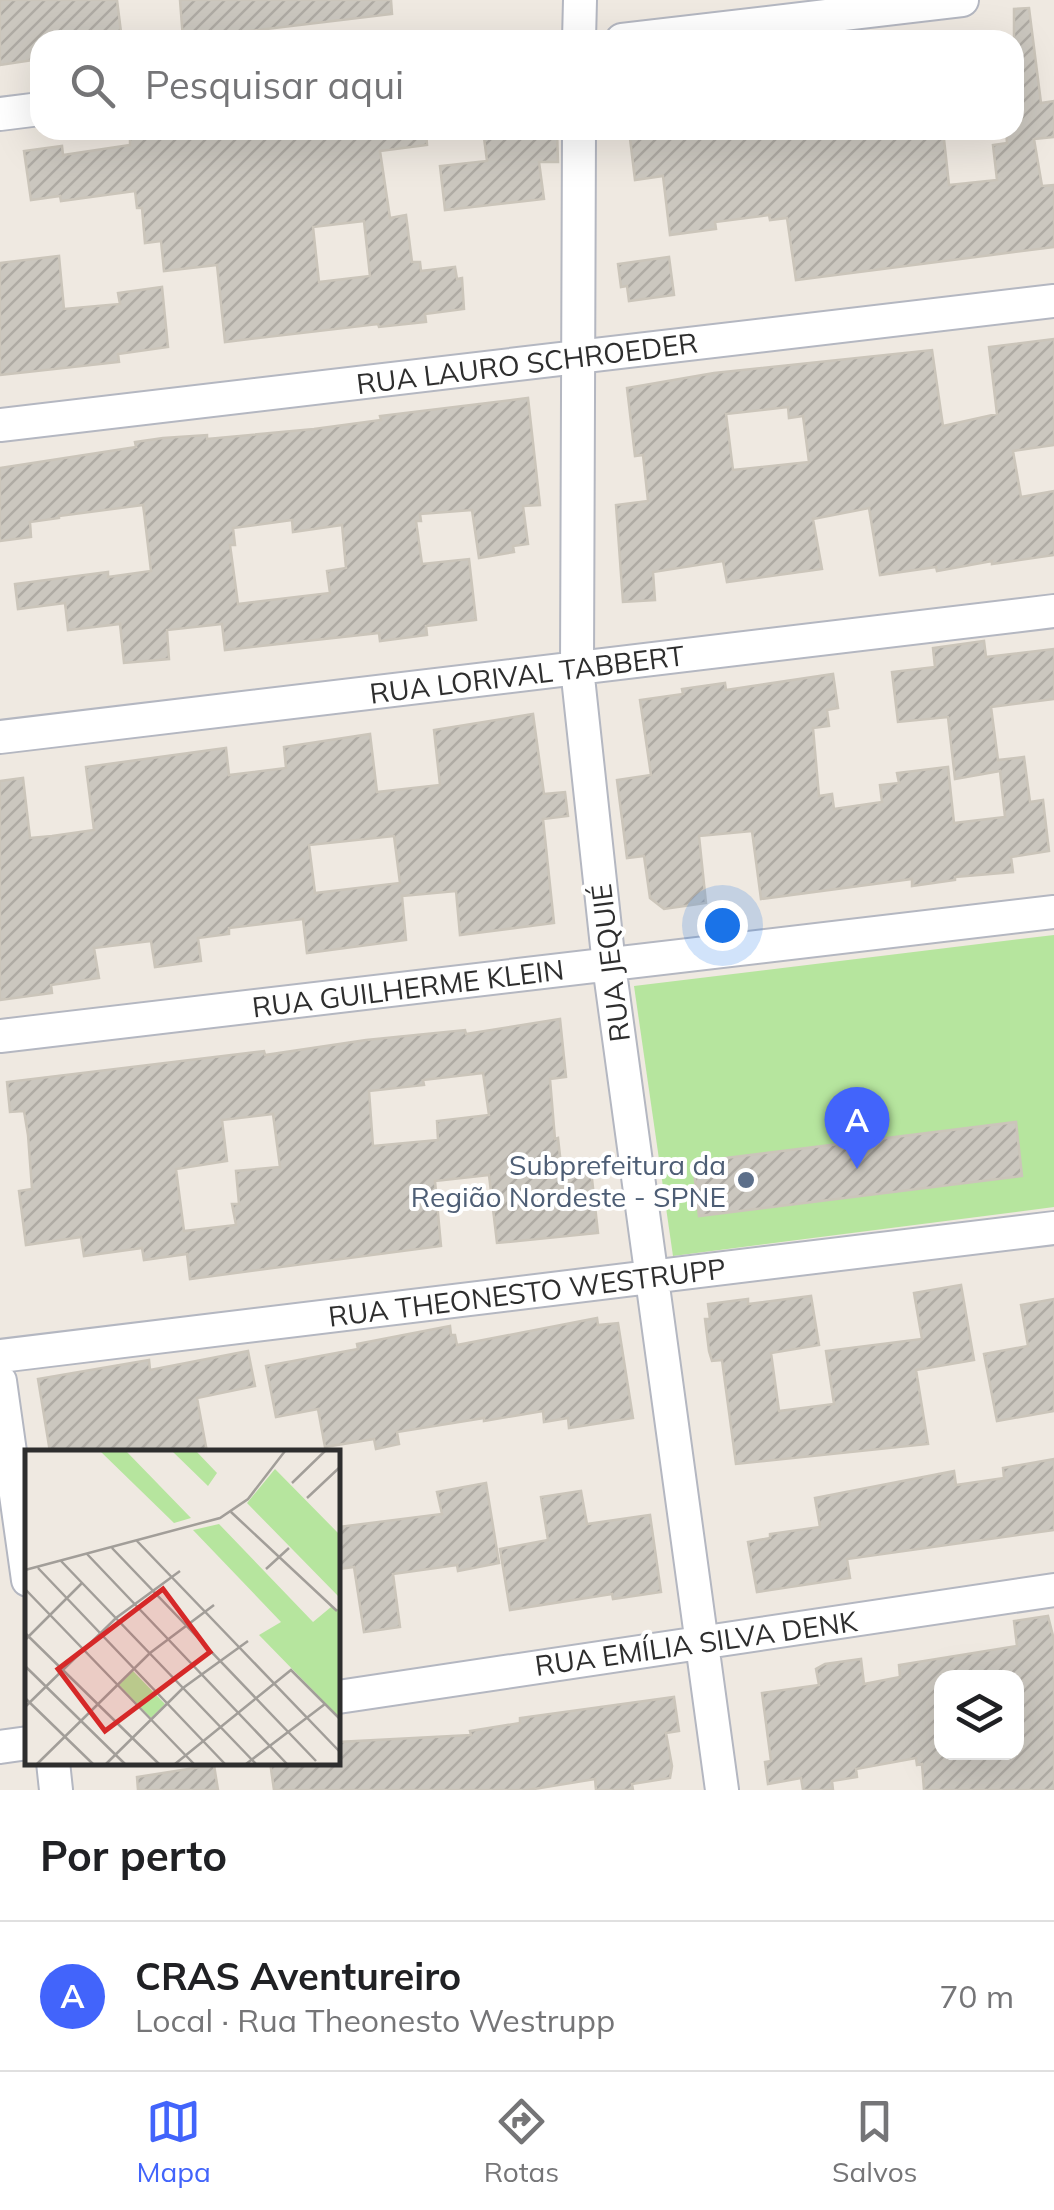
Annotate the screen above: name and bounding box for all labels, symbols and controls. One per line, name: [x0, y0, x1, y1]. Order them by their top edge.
search box: [30, 30, 1024, 140]
icon: search: [65, 58, 120, 113]
text: Pesquisar aqui: [145, 61, 404, 109]
street label: RUA LAURO SCHROEDER: [354, 325, 700, 401]
street label: RUA LORIVAL TABBERT: [368, 637, 686, 711]
street label: RUA JEQUIÉ: [583, 882, 637, 1044]
your location: [697, 900, 748, 951]
street label: RUA GUILHERME KLEIN: [250, 952, 566, 1024]
pin: A: [824, 1086, 890, 1169]
place label: Subprefeitura da Região Nordeste - SPNE: [411, 1147, 726, 1214]
marker: Subprefeitura da Região Nordeste - SPNE: [735, 1169, 757, 1191]
street label: RUA THEONESTO WESTRUPP: [326, 1250, 728, 1334]
inset map: [25, 1450, 340, 1765]
street label: RUA EMÍLIA SILVA DENK: [533, 1603, 861, 1683]
map controls: [934, 1670, 1024, 1760]
button: layers: [934, 1670, 1024, 1760]
text: Por perto: [40, 1829, 227, 1882]
text: CRAS Aventureiro: [135, 1952, 461, 2000]
text: A: [60, 1976, 85, 2016]
text: 70 m: [939, 1976, 1014, 2016]
text: Local · Rua Theonesto Westrupp: [135, 2000, 615, 2040]
tab: Mapa: [136, 2094, 211, 2189]
tab: Rotas: [484, 2094, 559, 2189]
tab: Salvos: [832, 2094, 918, 2189]

